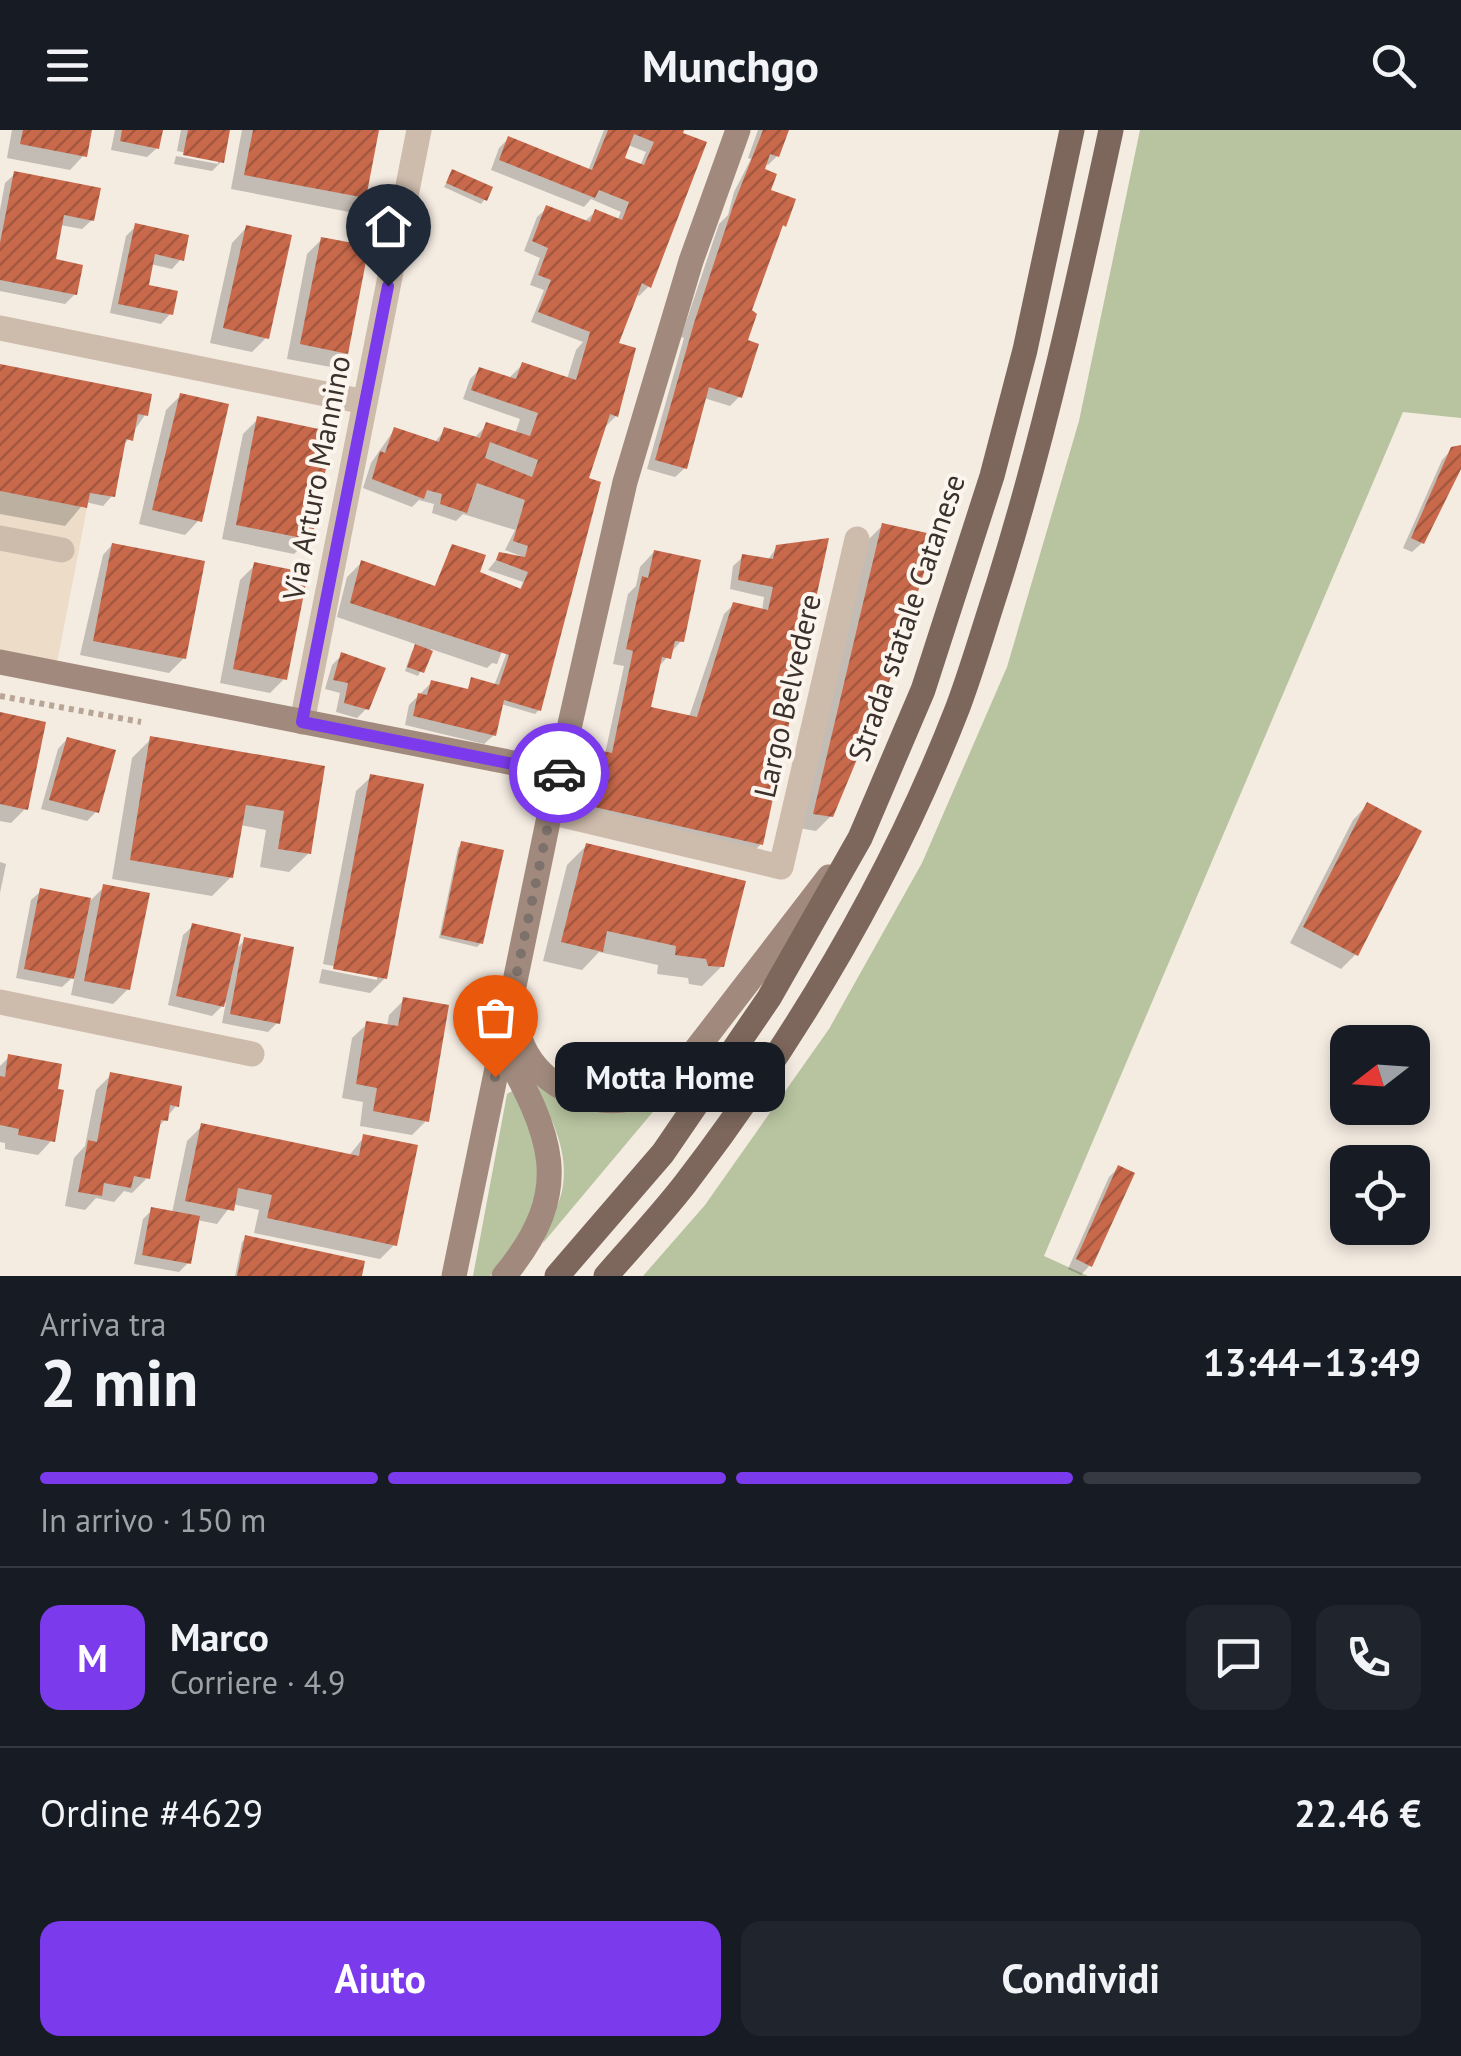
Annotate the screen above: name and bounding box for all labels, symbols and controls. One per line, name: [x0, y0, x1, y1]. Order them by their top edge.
text: Munchgo: [642, 36, 819, 94]
icon: menu: [40, 38, 95, 93]
icon: search: [1366, 38, 1421, 93]
pin: [346, 184, 431, 287]
icon: home: [361, 199, 416, 254]
street label: Via Arturo Mannino: [273, 352, 358, 604]
street label: Strada statale Catanese: [838, 469, 973, 766]
street label: Largo Belvedere: [744, 590, 829, 801]
courier: [509, 723, 609, 823]
icon: car: [532, 746, 587, 801]
pin: [453, 975, 538, 1078]
icon: bag: [468, 990, 523, 1045]
north arrow: [1330, 1025, 1430, 1125]
map controls: [1330, 1025, 1430, 1245]
callout: Motta Home: [555, 1042, 785, 1112]
text: Motta Home: [586, 1056, 754, 1098]
button: locate: [1330, 1145, 1430, 1245]
text: Arriva tra: [40, 1303, 167, 1345]
text: 13:44–13:49: [1203, 1337, 1421, 1386]
text: 2 min: [40, 1340, 199, 1424]
text: In arrivo · 150 m: [40, 1499, 266, 1541]
button: chat: [1186, 1605, 1291, 1710]
button: phone: [1316, 1605, 1421, 1710]
text: Marco: [170, 1612, 269, 1661]
text: M: [77, 1633, 108, 1682]
text: Corriere · 4.9: [170, 1661, 345, 1703]
text: Ordine #4629: [40, 1788, 263, 1837]
text: 22.46 €: [1294, 1788, 1421, 1837]
button: Aiuto: [40, 1921, 721, 2036]
button: Condividi: [741, 1921, 1421, 2036]

